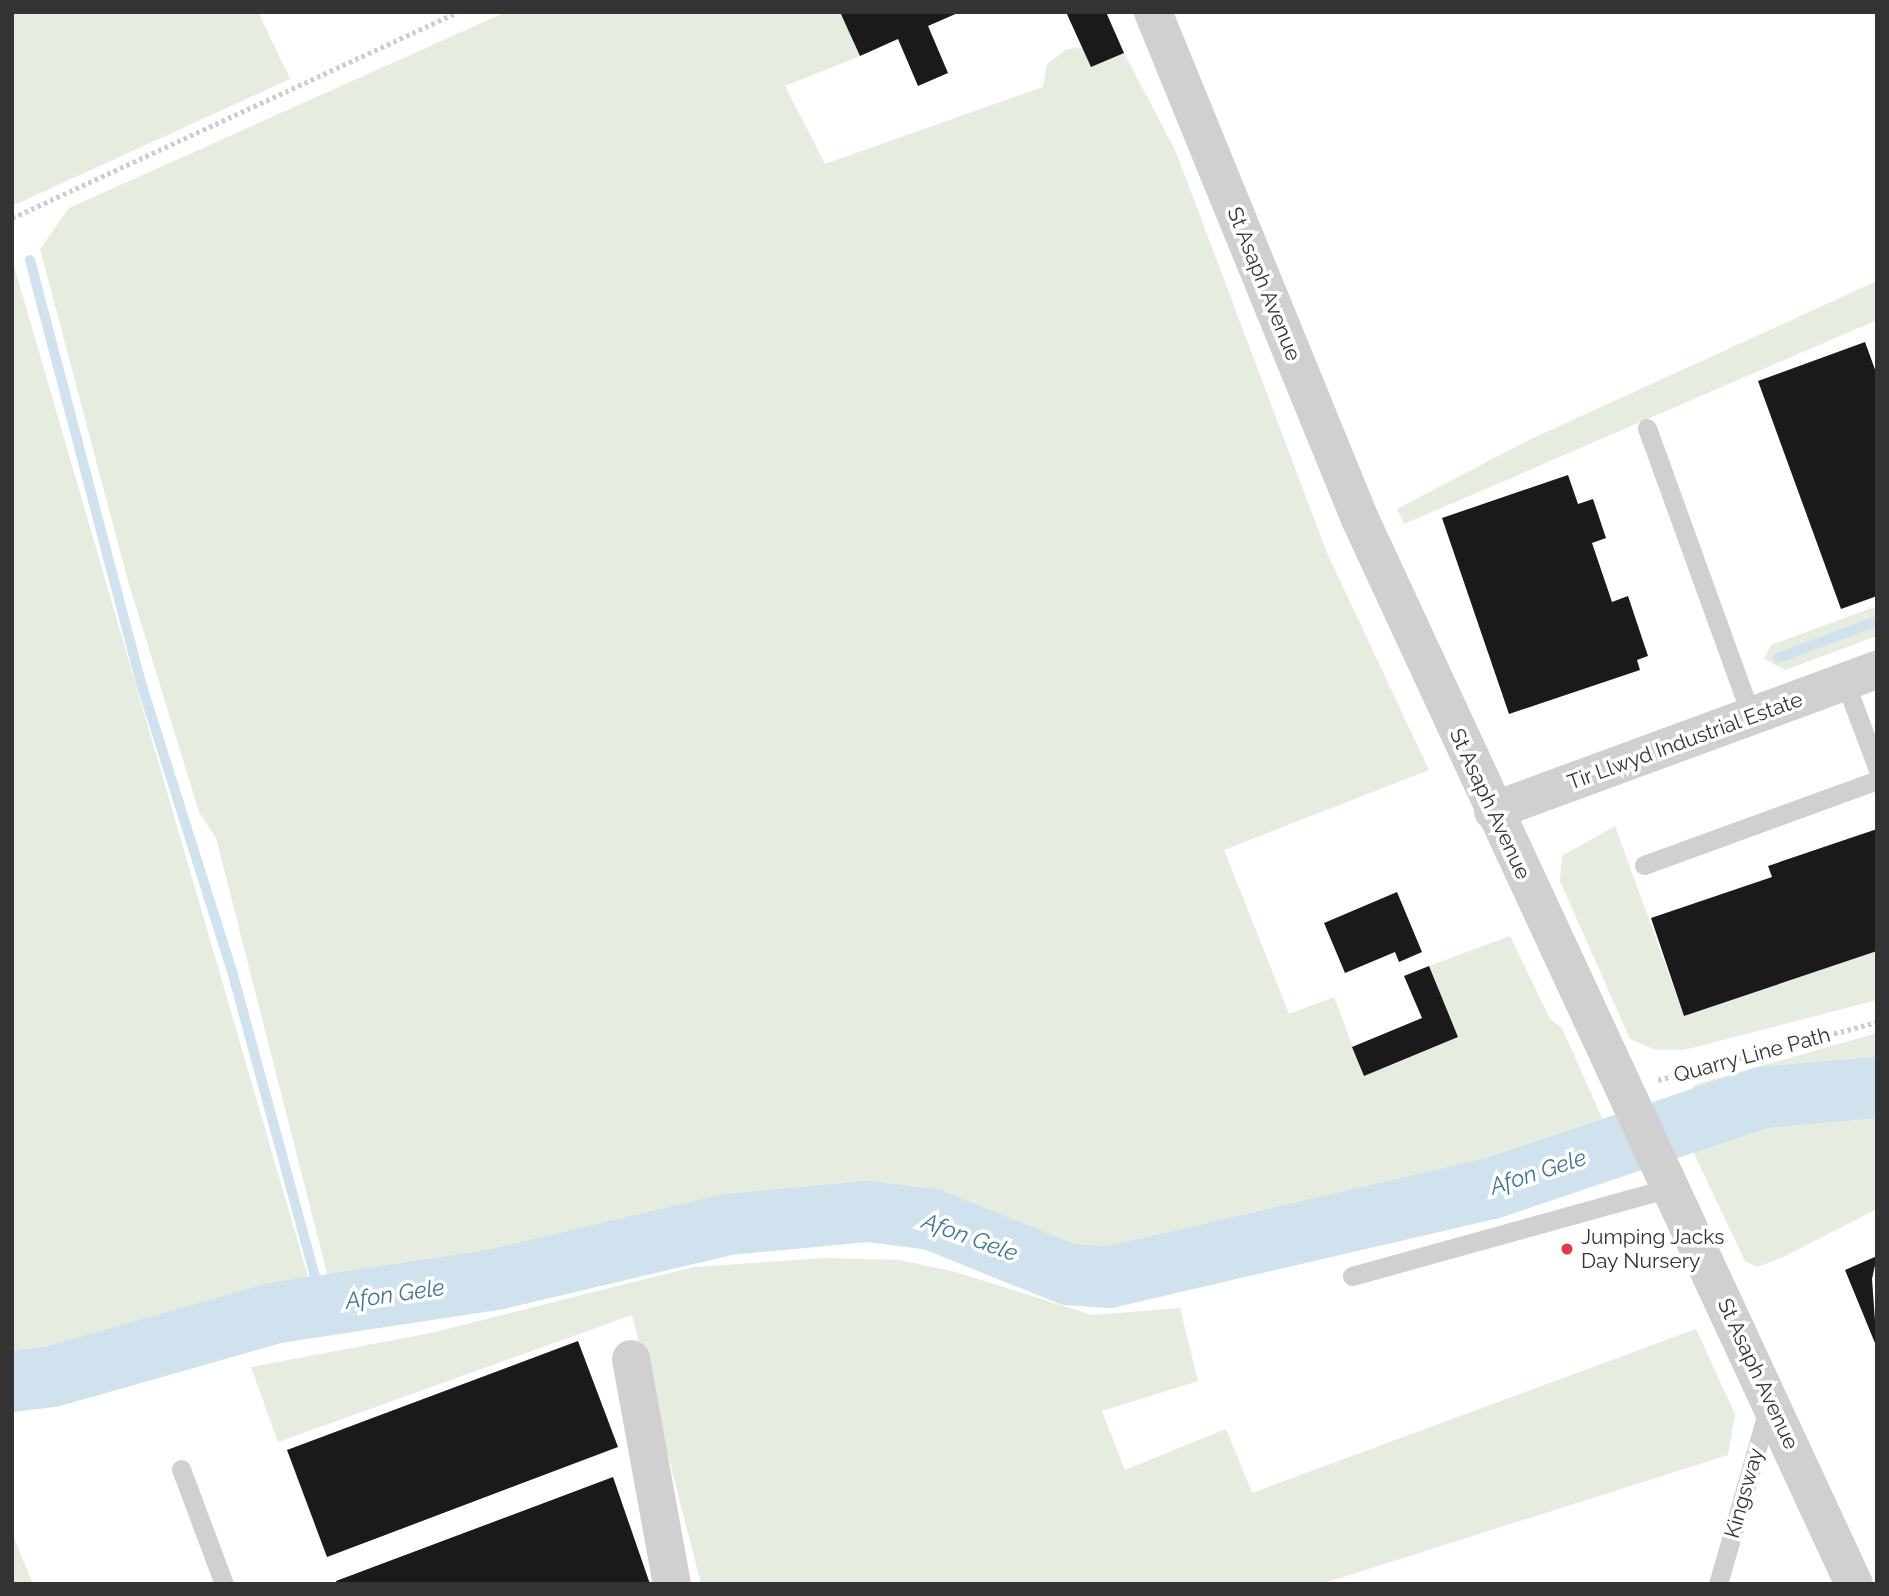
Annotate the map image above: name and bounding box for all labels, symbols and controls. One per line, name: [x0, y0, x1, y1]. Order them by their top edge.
street label: St Asaph Avenue: [1221, 203, 1307, 365]
street label: Tir Llwyd Industrial Estate: [1564, 687, 1806, 795]
street label: St Asaph Avenue: [1444, 724, 1536, 884]
street label: Quarry Line Path: [1671, 1022, 1833, 1088]
water label: Afon Gele: [1486, 1143, 1590, 1201]
water label: Afon Gele: [918, 1207, 1022, 1267]
place label: Jumping Jacks Day Nursery: [1581, 1224, 1725, 1274]
marker: Jumping Jacks Day Nursery: [1559, 1241, 1575, 1257]
water label: Afon Gele: [344, 1273, 446, 1315]
street label: St Asaph Avenue: [1712, 1294, 1804, 1454]
street label: Kingsway: [1719, 1445, 1769, 1541]

